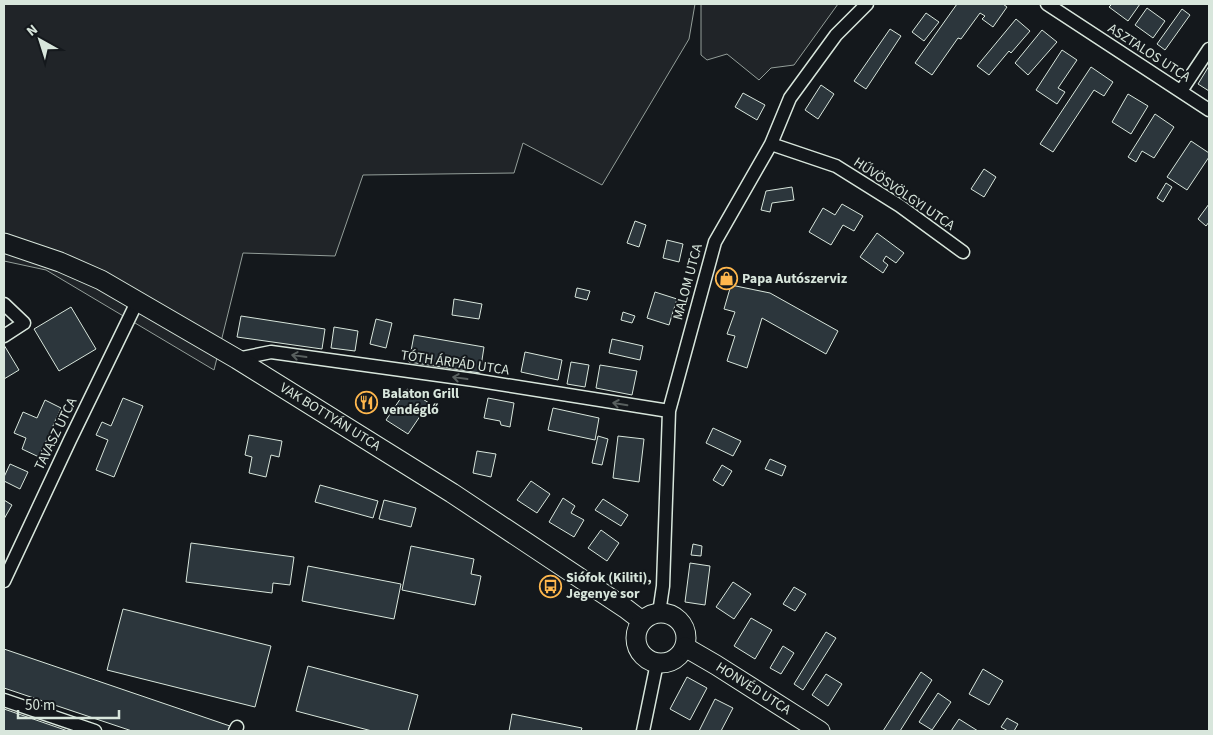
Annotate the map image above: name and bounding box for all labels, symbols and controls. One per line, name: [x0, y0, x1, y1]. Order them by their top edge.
north arrow: [15, 15, 65, 65]
street label: ASZTALOS UTCA: [1104, 19, 1195, 87]
text: N: [23, 20, 42, 41]
street label: HŰVÖSVÖLGYI UTCA: [849, 153, 959, 236]
street label: MALOM UTCA: [668, 241, 708, 322]
shop icon: Papa Autószerviz: [714, 267, 738, 291]
place label: Papa Autószerviz: [742, 269, 848, 289]
street label: TÓTH ÁRPÁD UTCA: [400, 345, 511, 381]
one-way arrow: [291, 351, 307, 361]
one-way arrow: [452, 373, 468, 383]
street label: VAK BOTTYÁN UTCA: [276, 378, 385, 456]
place label: Balaton Grill vendéglő: [382, 384, 459, 420]
restaurant icon: Balaton Grill vendéglő: [354, 390, 378, 414]
street label: TAVASZ UTCA: [30, 394, 82, 474]
one-way arrow: [613, 398, 629, 408]
place label: Siófok (Kiliti), Jegenye sor: [566, 568, 652, 604]
bus stop icon: Siófok (Kiliti), Jegenye sor: [538, 574, 562, 598]
street label: HONVÉD UTCA: [712, 657, 795, 720]
scale bar: [18, 688, 119, 720]
text: 50 m: [25, 695, 55, 716]

